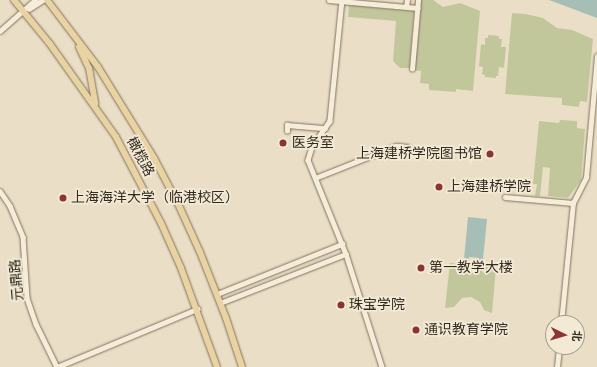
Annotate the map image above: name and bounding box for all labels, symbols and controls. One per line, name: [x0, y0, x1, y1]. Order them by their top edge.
street label: 橄榄路: [123, 135, 157, 179]
place label: 医务室: [292, 135, 334, 151]
marker: 医务室: [277, 137, 289, 149]
place label: 上海建桥学院图书馆: [356, 146, 482, 162]
marker: 上海建桥学院图书馆: [485, 149, 495, 159]
place label: 上海建桥学院: [447, 179, 531, 195]
marker: 上海建桥学院: [434, 182, 444, 192]
place label: 上海海洋大学（临港校区）: [71, 190, 239, 206]
marker: 上海海洋大学（临港校区）: [58, 193, 68, 203]
street label: 元鼎路: [7, 258, 27, 302]
place label: 第一教学大楼: [429, 260, 513, 276]
marker: 第一教学大楼: [416, 263, 426, 273]
place label: 珠宝学院: [349, 297, 405, 313]
marker: 珠宝学院: [336, 300, 346, 310]
north arrow: [545, 315, 585, 355]
place label: 通识教育学院: [424, 322, 508, 338]
marker: 通识教育学院: [411, 325, 421, 335]
text: 北: [570, 330, 583, 342]

